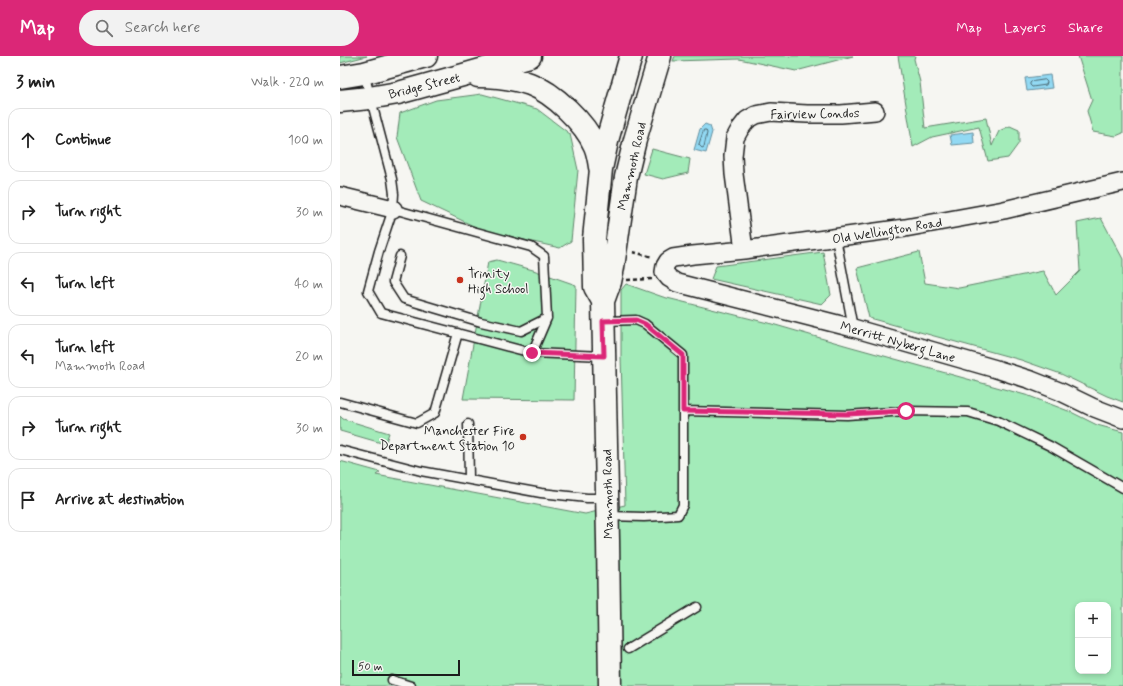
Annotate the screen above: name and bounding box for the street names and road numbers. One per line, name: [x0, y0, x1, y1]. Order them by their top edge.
street label: Bridge Street: [387, 69, 462, 104]
street label: Fairview Condos: [770, 105, 860, 124]
street label: Mammoth Road: [614, 121, 651, 212]
street label: Old Wellington Road: [831, 214, 944, 251]
street label: Merritt Nyberg Lane: [838, 318, 957, 369]
street label: Mammoth Road: [599, 449, 618, 539]

